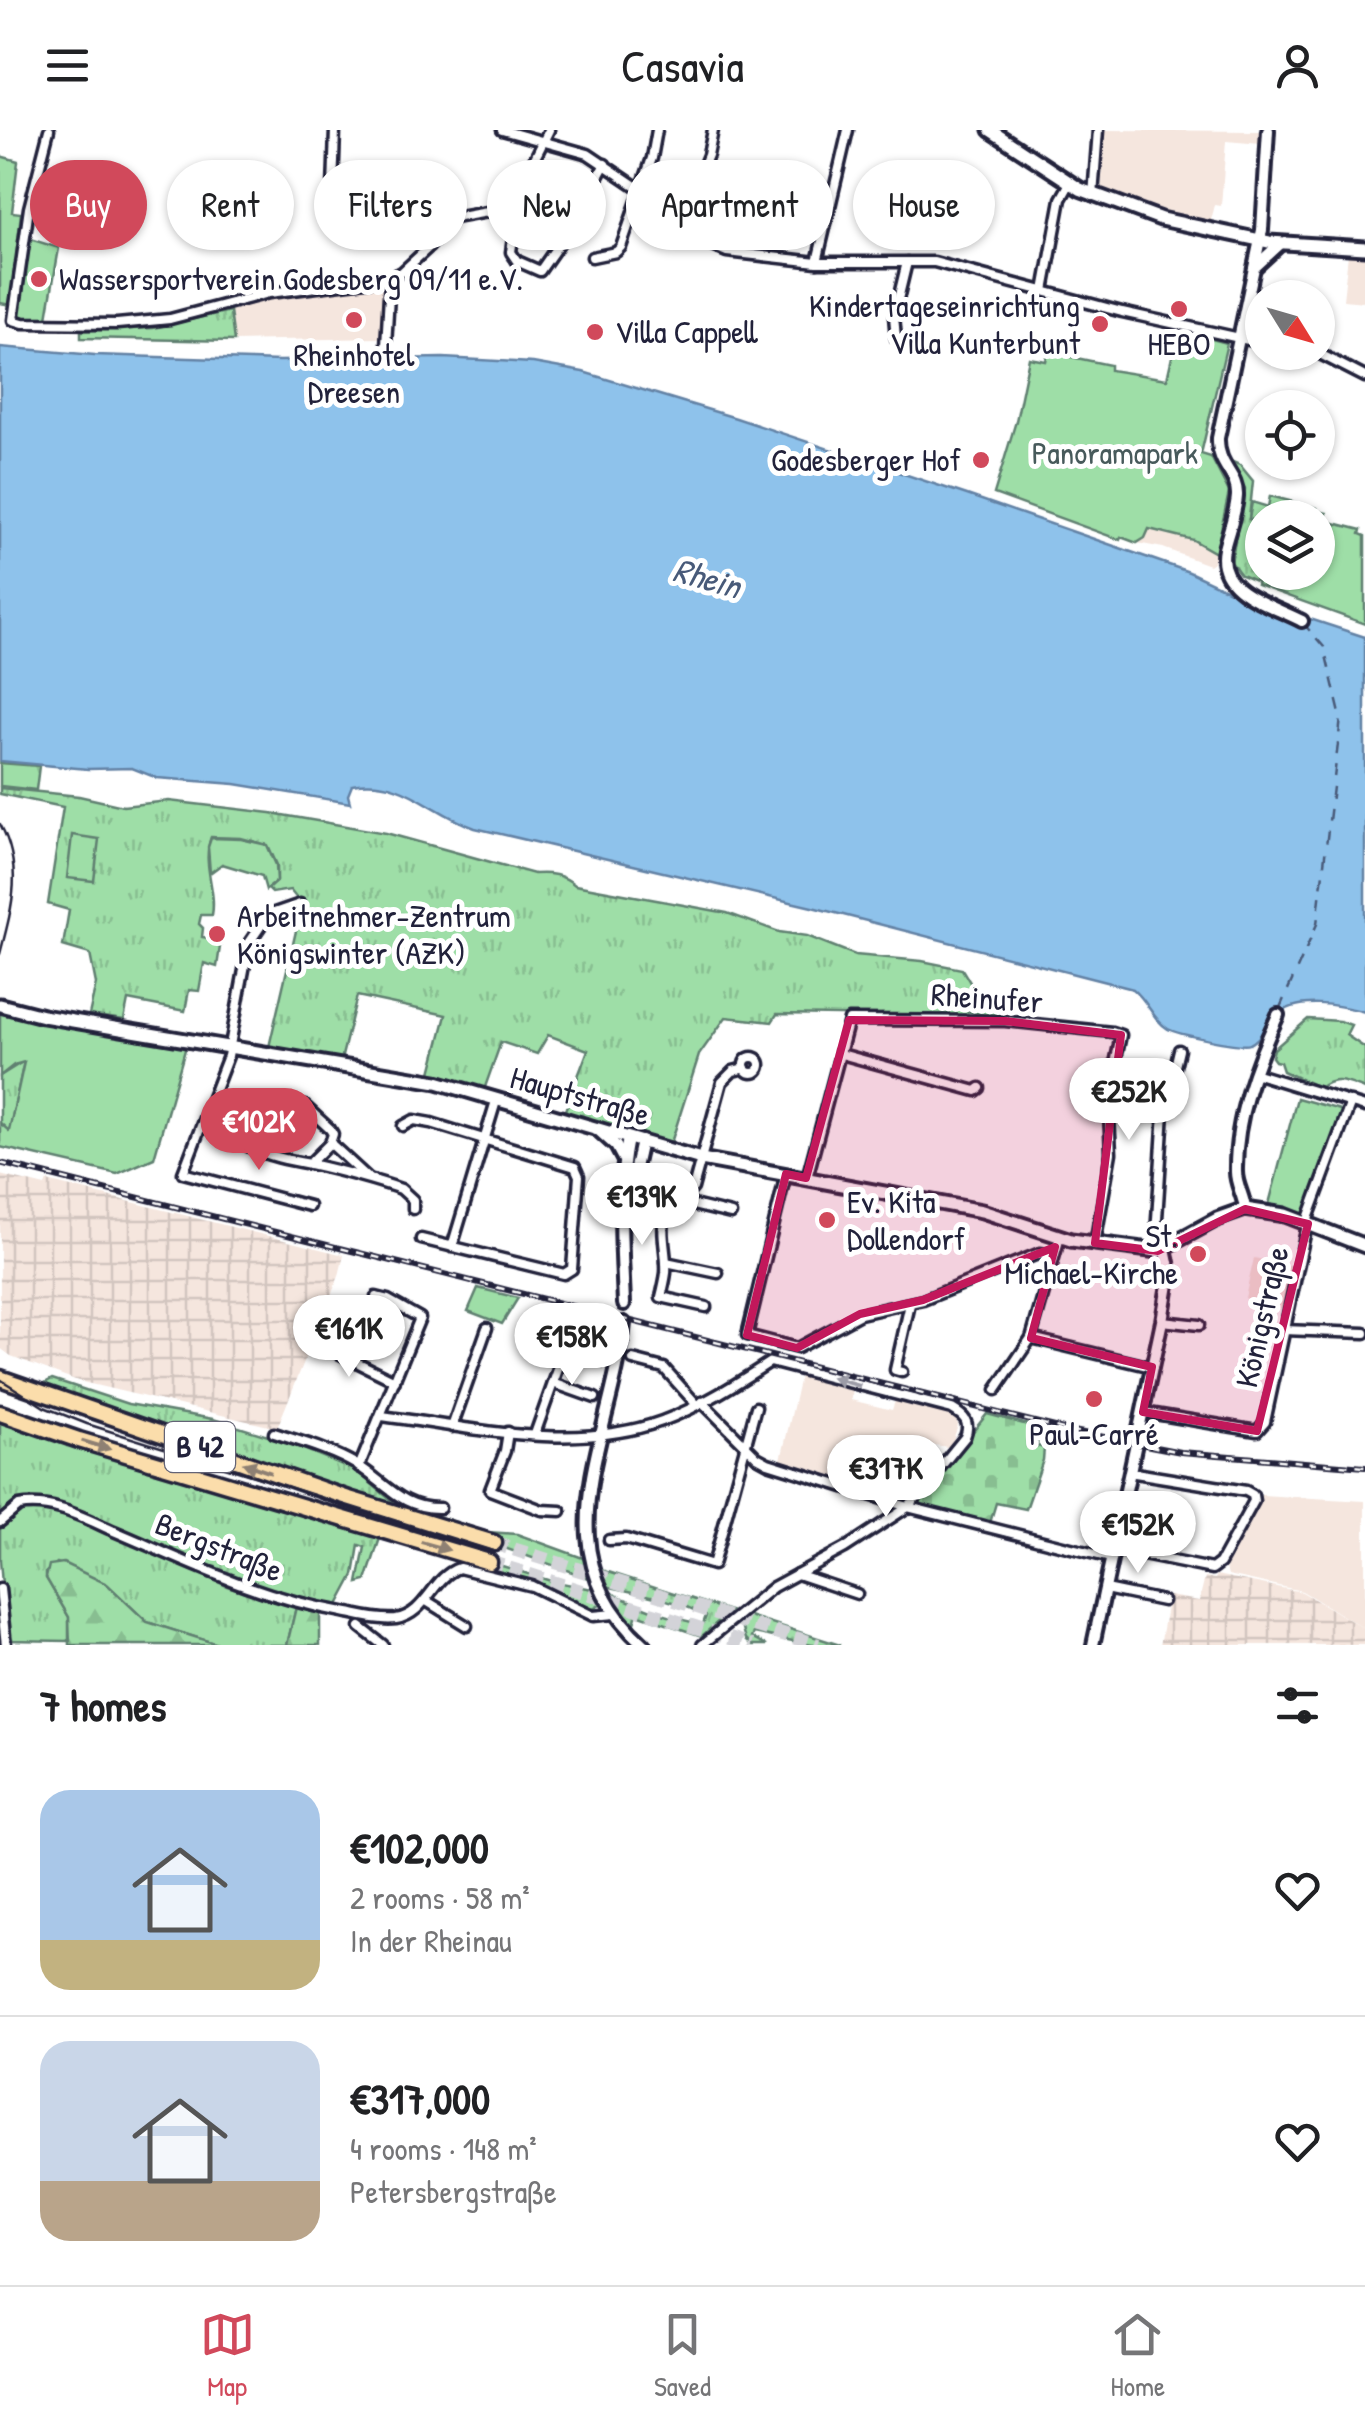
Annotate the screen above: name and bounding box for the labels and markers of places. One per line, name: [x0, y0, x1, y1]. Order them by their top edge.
place label: Wassersportverein Godesberg 09/11 e.V.: [59, 257, 523, 300]
marker: Wassersportverein Godesberg 09/11 e.V.: [28, 268, 50, 290]
place label: Kindertageseinrichtung Villa Kunterbunt: [809, 284, 1081, 364]
marker: HEBO: [1168, 298, 1190, 320]
marker: Rheinhotel Dreesen: [343, 309, 365, 331]
place label: Villa Cappell: [615, 310, 758, 353]
marker: Kindertageseinrichtung Villa Kunterbunt: [1089, 313, 1111, 335]
marker: Villa Cappell: [584, 321, 606, 343]
place label: HEBO: [1147, 322, 1211, 365]
place label: Rheinhotel Dreesen: [294, 333, 415, 413]
place label: Godesberger Hof: [771, 438, 961, 481]
marker: Godesberger Hof: [970, 449, 992, 471]
place label: Arbeitnehmer-Zentrum Königswinter (AZK): [237, 894, 511, 974]
marker: Arbeitnehmer-Zentrum Königswinter (AZK): [206, 923, 228, 945]
pin: €252K: [1059, 1058, 1199, 1143]
pin: €102K: [189, 1088, 329, 1173]
pin: €139K: [572, 1163, 712, 1248]
place label: Ev. Kita Dollendorf: [847, 1180, 966, 1260]
marker: Ev. Kita Dollendorf: [816, 1209, 838, 1231]
place label: St. Michael-Kirche: [1004, 1214, 1178, 1294]
marker: St. Michael-Kirche: [1187, 1243, 1209, 1265]
pin: €161K: [279, 1295, 419, 1380]
pin: €158K: [502, 1303, 642, 1388]
marker: Paul-Carré: [1083, 1388, 1105, 1410]
place label: Paul-Carré: [1029, 1412, 1159, 1455]
pin: €317K: [816, 1435, 956, 1520]
pin: €152K: [1068, 1491, 1208, 1576]

